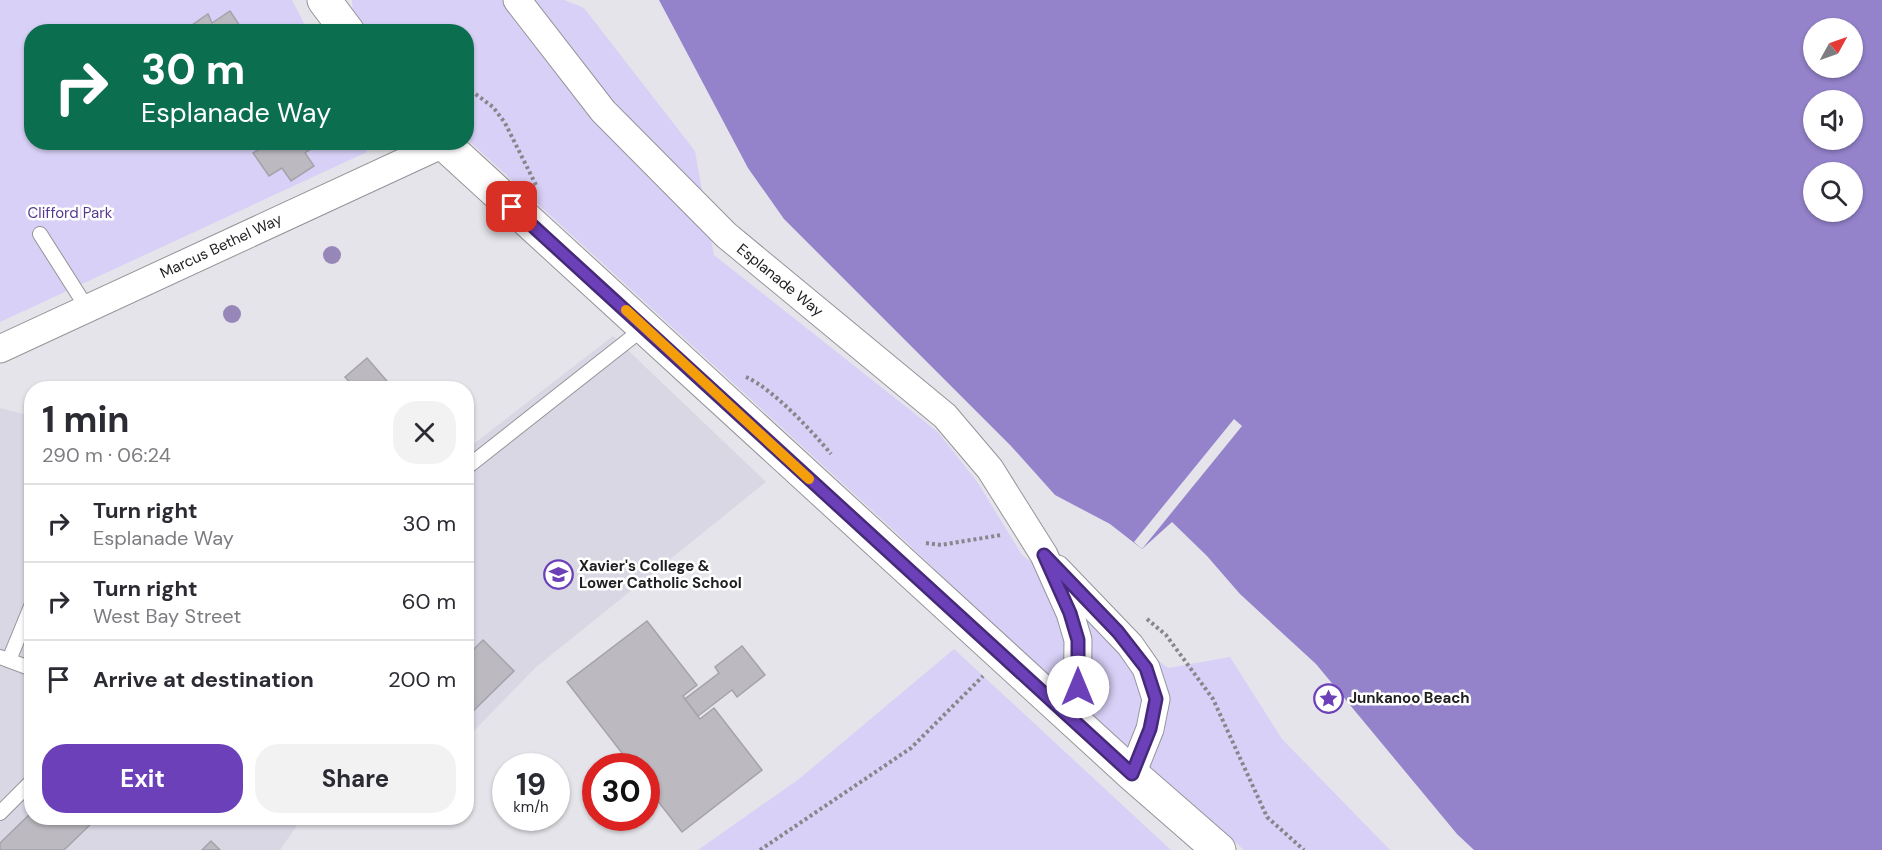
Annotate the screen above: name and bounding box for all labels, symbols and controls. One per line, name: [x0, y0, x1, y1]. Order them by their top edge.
north arrow: [1803, 18, 1863, 78]
map controls: [1803, 18, 1863, 222]
text: 30 m: [141, 42, 245, 97]
icon: right: [42, 48, 120, 126]
button: sound: [1803, 90, 1863, 150]
text: Esplanade Way: [141, 95, 331, 130]
button: search: [1803, 162, 1863, 222]
pin: [486, 181, 537, 232]
icon: arrive: [495, 190, 528, 223]
park label: Clifford Park: [28, 203, 113, 223]
street label: Marcus Bethel Way: [157, 209, 286, 283]
street label: Esplanade Way: [733, 239, 828, 321]
text: 1 min: [42, 396, 130, 443]
button: close: [393, 401, 456, 464]
text: 290 m · 06:24: [42, 442, 171, 468]
text: Turn right: [93, 496, 198, 525]
icon: right: [42, 507, 75, 540]
text: 30 m: [402, 509, 456, 538]
text: Esplanade Way: [93, 525, 234, 551]
place label: Xavier's College & Lower Catholic School: [579, 556, 742, 593]
school or university icon: Xavier's College & Lower Catholic School: [542, 559, 574, 591]
text: Turn right: [93, 574, 198, 603]
icon: right: [42, 585, 75, 618]
text: 60 m: [402, 587, 456, 616]
text: West Bay Street: [93, 603, 241, 629]
position arrow: [1046, 655, 1110, 719]
icon: arrive: [42, 663, 75, 696]
text: Arrive at destination: [93, 665, 314, 694]
text: 200 m: [388, 665, 456, 694]
place icon: Junkanoo Beach: [1312, 682, 1344, 714]
place label: Junkanoo Beach: [1349, 688, 1470, 708]
button: Exit: [42, 744, 243, 813]
button: Share: [255, 744, 456, 813]
speed limit sign: 30: [582, 753, 660, 831]
text: 19: [516, 765, 546, 804]
text: km/h: [513, 797, 549, 817]

